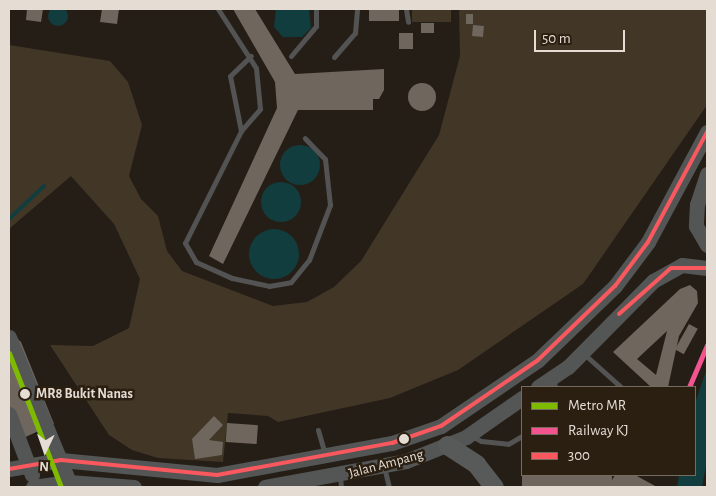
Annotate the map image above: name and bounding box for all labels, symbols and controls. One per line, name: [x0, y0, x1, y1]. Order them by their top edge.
scale bar: [536, 20, 627, 52]
text: 50 m: [542, 31, 571, 46]
place label: MR8 Bukit Nanas: [36, 386, 133, 402]
legend: [521, 386, 696, 476]
marker: MR8 Bukit Nanas: [18, 387, 32, 401]
text: Metro MR: [568, 398, 626, 413]
text: Railway KJ: [568, 423, 629, 438]
north arrow: [20, 426, 70, 476]
unlabelled marker: [399, 434, 409, 444]
street label: Jalan Ampang: [347, 446, 425, 482]
text: 300: [568, 448, 590, 463]
text: N: [39, 459, 49, 473]

